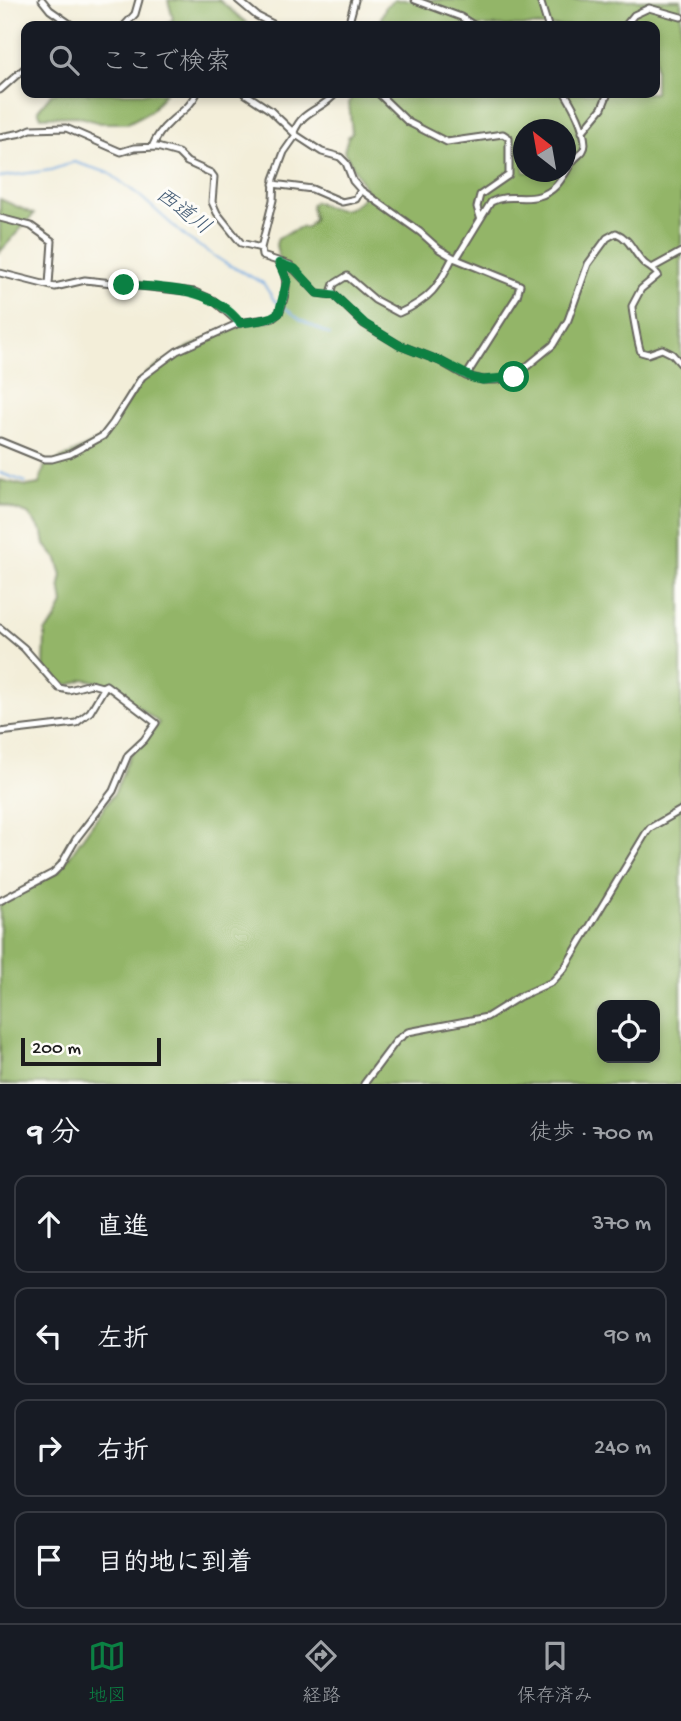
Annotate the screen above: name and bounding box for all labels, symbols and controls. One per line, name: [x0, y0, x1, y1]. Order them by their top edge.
search box: [21, 21, 660, 98]
icon: search: [45, 41, 83, 79]
text: ここで検索: [101, 49, 231, 80]
north arrow: [513, 119, 576, 182]
water label: 西道川: [149, 183, 215, 242]
route end: [108, 269, 139, 300]
route start: [498, 361, 529, 392]
map controls: [597, 1000, 660, 1063]
button: locate: [597, 1000, 660, 1063]
scale bar: [21, 1035, 161, 1067]
text: 200 m: [32, 1038, 81, 1061]
text: 9 分: [28, 1118, 80, 1153]
text: 徒歩 · 700 m: [529, 1121, 653, 1148]
icon: ahead: [30, 1205, 68, 1243]
text: 370 m: [592, 1211, 651, 1238]
text: 直進: [97, 1214, 149, 1245]
icon: left: [30, 1317, 68, 1355]
text: 90 m: [605, 1323, 651, 1350]
text: 左折: [97, 1326, 149, 1357]
icon: right: [30, 1429, 68, 1467]
text: 240 m: [594, 1435, 651, 1462]
text: 右折: [97, 1438, 149, 1469]
icon: arrive: [30, 1541, 68, 1579]
text: 目的地に到着: [97, 1550, 253, 1581]
tab: 地図: [88, 1637, 126, 1709]
tab: 経路: [302, 1637, 341, 1709]
tab: 保存済み: [517, 1637, 593, 1709]

